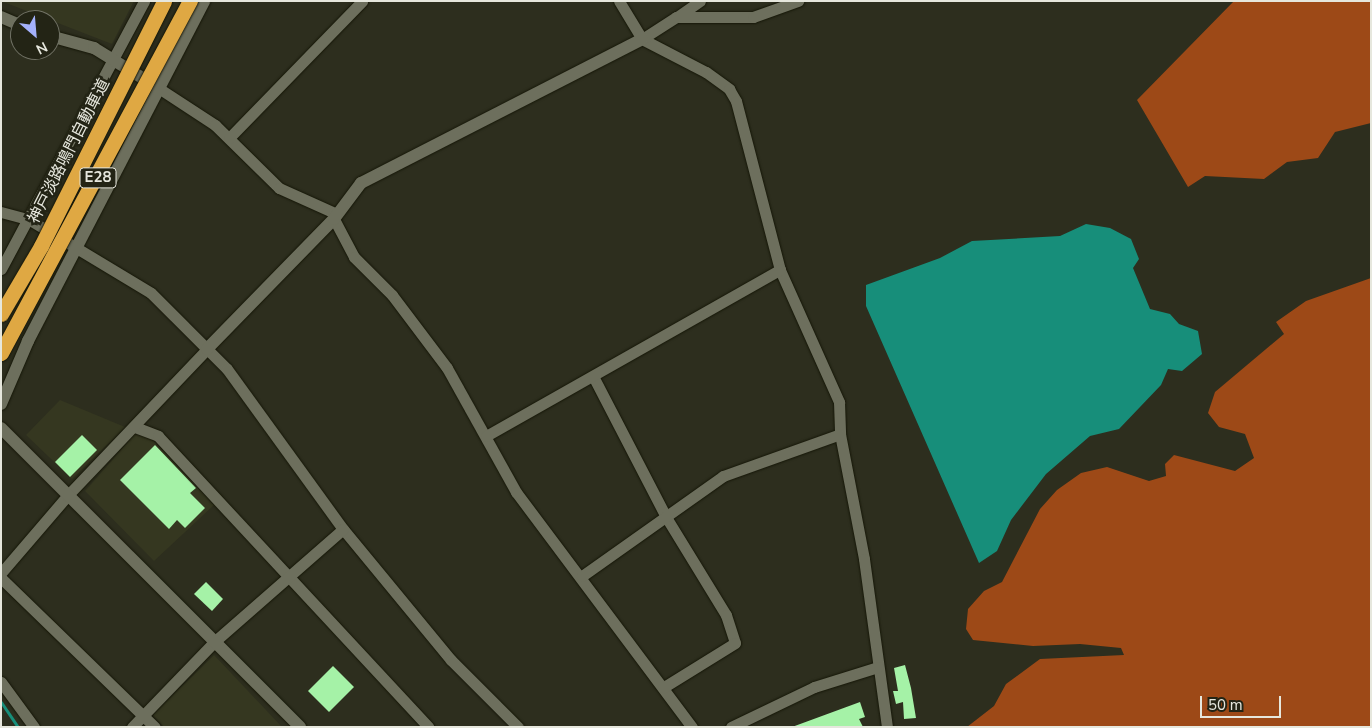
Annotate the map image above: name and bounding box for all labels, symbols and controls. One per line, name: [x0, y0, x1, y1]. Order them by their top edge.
north arrow: [10, 10, 60, 60]
text: N: [33, 37, 51, 59]
street label: 神戸淡路鳴門自動車道: [24, 75, 114, 227]
road number: E28: [79, 166, 117, 190]
scale bar: [1202, 686, 1283, 718]
text: 50 m: [1208, 695, 1243, 715]

